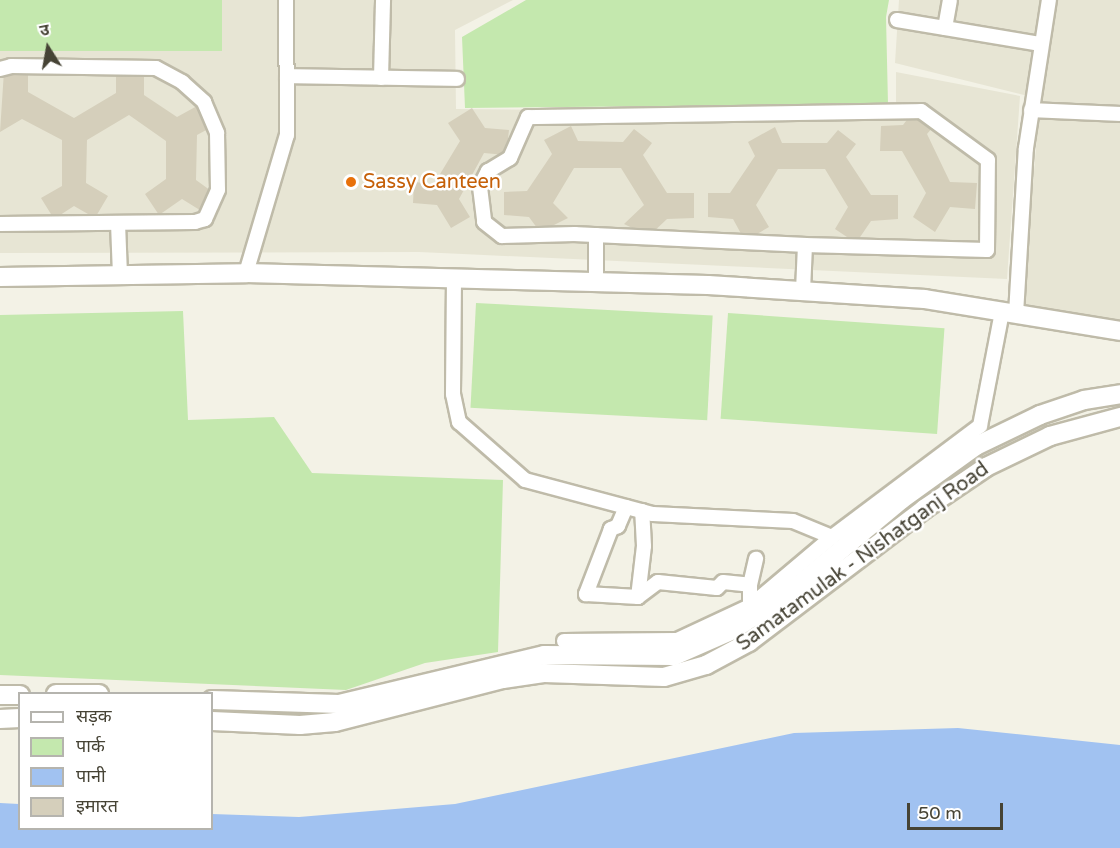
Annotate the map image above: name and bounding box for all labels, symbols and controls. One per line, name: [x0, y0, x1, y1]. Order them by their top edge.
north arrow: [18, 18, 78, 78]
text: उ: [38, 20, 51, 41]
place label: Sassy Canteen: [363, 170, 501, 194]
marker: Sassy Canteen: [344, 175, 358, 189]
street label: Samatamulak - Nishatganj Road: [732, 457, 994, 657]
legend: [18, 692, 213, 830]
text: सड़क: [76, 705, 112, 727]
text: पार्क: [76, 735, 105, 757]
text: पानी: [76, 765, 106, 787]
scale bar: [910, 791, 1006, 829]
text: इमारत: [76, 795, 118, 817]
text: 50 m: [918, 802, 962, 824]

